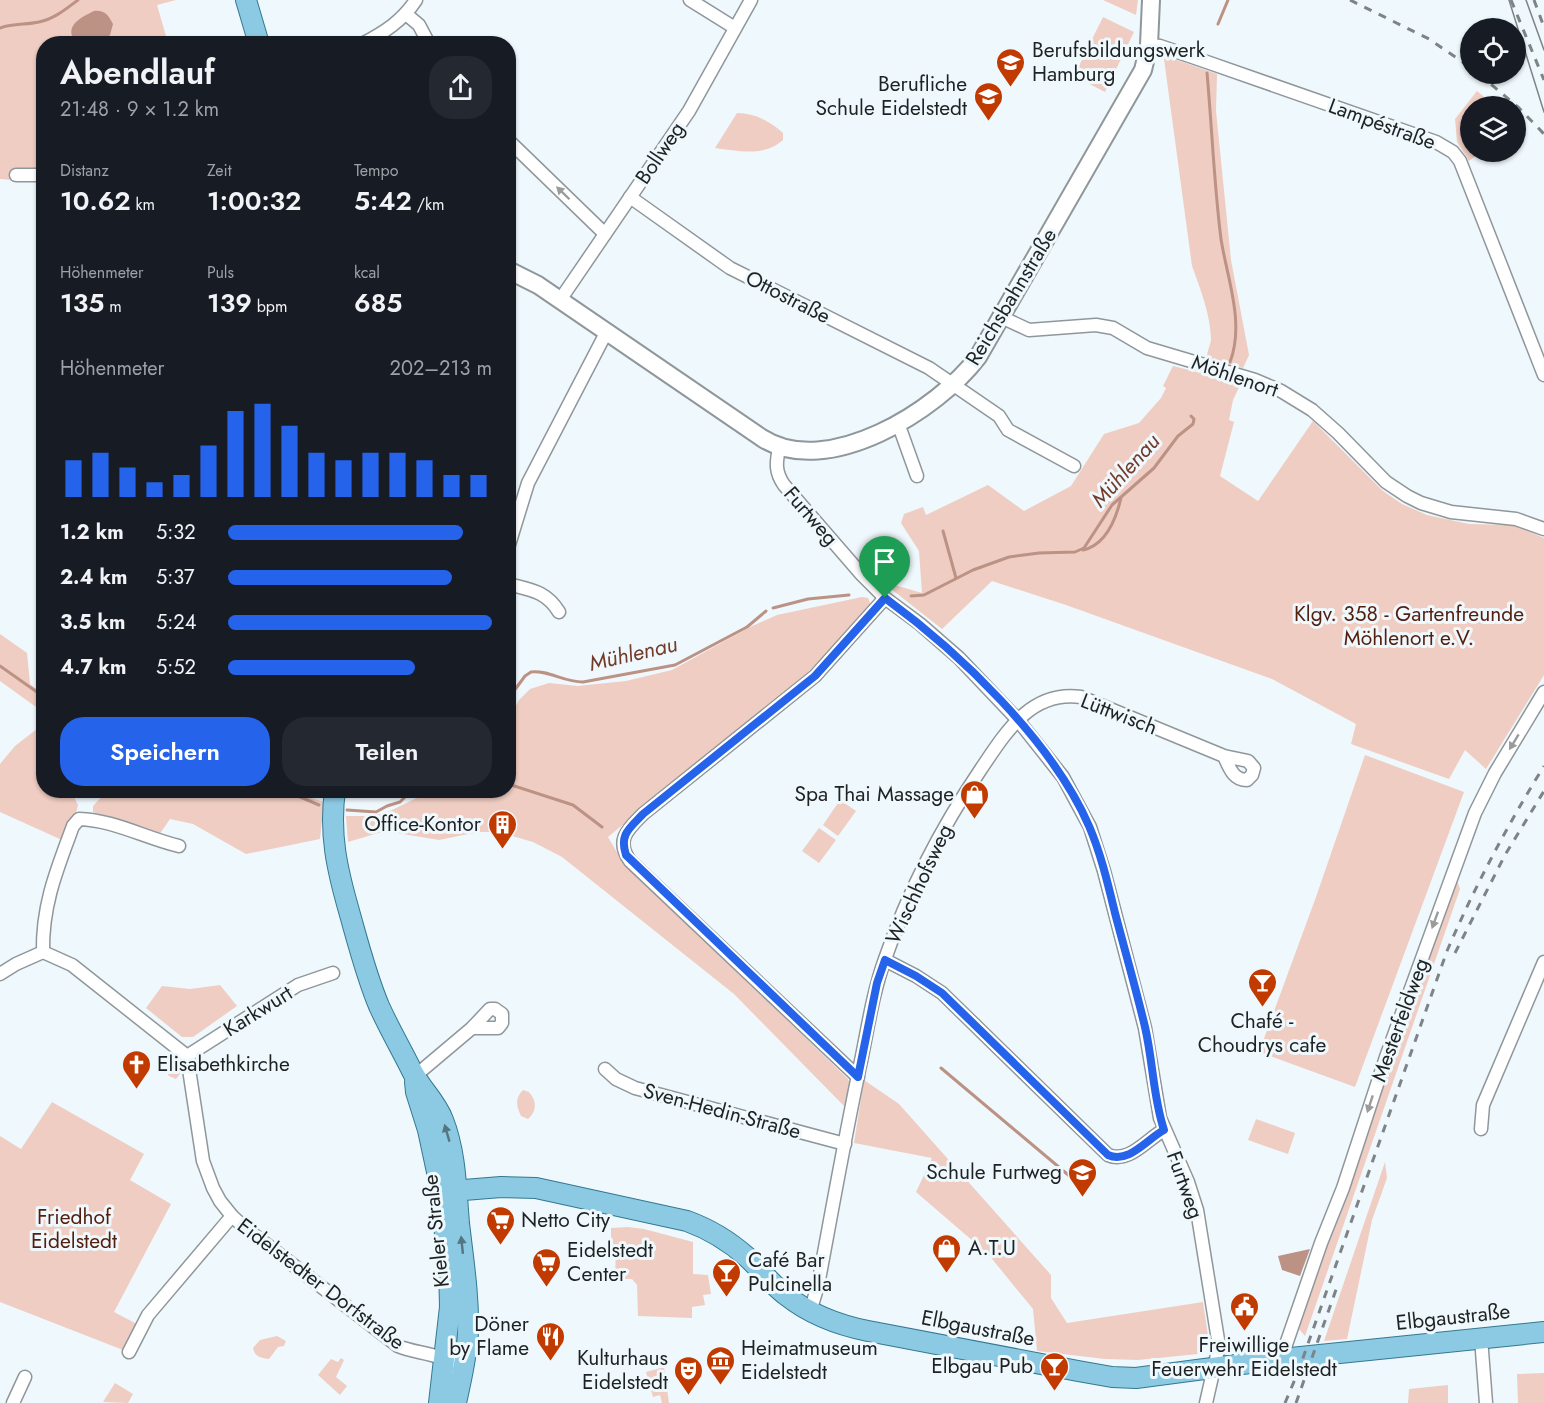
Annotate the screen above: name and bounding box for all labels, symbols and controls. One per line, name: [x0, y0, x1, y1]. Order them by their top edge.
map controls: [1460, 18, 1526, 162]
button: locate: [1460, 18, 1526, 84]
place label: Berufsbildungswerk Hamburg: [1032, 35, 1206, 89]
school or university icon: Berufsbildungswerk Hamburg: [995, 46, 1027, 88]
text: Abendlauf: [60, 49, 215, 96]
button: share: [429, 56, 492, 119]
place label: Berufliche Schule Eidelstedt: [816, 69, 967, 123]
school or university icon: Berufliche Schule Eidelstedt: [972, 80, 1004, 122]
street label: Lampéstraße: [1324, 91, 1440, 157]
text: 21:48 · 9 × 1.2 km: [60, 95, 219, 124]
button: layers: [1460, 96, 1526, 162]
street label: Bollweg: [628, 116, 692, 190]
text: Distanz: [60, 159, 109, 182]
text: Zeit: [207, 159, 231, 182]
text: Tempo: [354, 159, 398, 182]
text: 10.62: [60, 182, 131, 220]
text: 1:00:32: [207, 182, 301, 220]
text: 5:42: [354, 182, 412, 220]
one-way arrow: [556, 186, 571, 200]
text: km: [131, 193, 155, 216]
text: /km: [412, 193, 444, 216]
street label: Reichsbahnstraße: [958, 223, 1064, 371]
text: Höhenmeter: [60, 261, 144, 284]
text: Puls: [207, 261, 234, 284]
text: kcal: [354, 261, 380, 284]
street label: Ottostraße: [740, 263, 836, 331]
text: 135: [60, 284, 104, 322]
text: 139: [207, 284, 252, 322]
text: 685: [354, 284, 402, 322]
text: m: [104, 295, 122, 318]
text: bpm: [252, 295, 287, 318]
street label: Möhlenort: [1188, 347, 1282, 405]
text: Höhenmeter: [60, 354, 164, 383]
text: 202–213 m: [390, 354, 492, 383]
water label: Mühlenau: [1083, 426, 1167, 514]
street label: Furtweg: [777, 480, 845, 552]
text: 1.2 km: [60, 518, 124, 547]
text: 5:32: [156, 518, 196, 547]
pin: [859, 536, 910, 598]
icon: arrive: [868, 545, 901, 578]
text: 2.4 km: [60, 563, 127, 592]
text: 5:37: [156, 563, 194, 592]
park label: Klgv. 358 - Gartenfreunde Möhlenort e.V.: [1294, 599, 1524, 653]
text: 3.5 km: [60, 608, 125, 637]
text: 5:24: [156, 608, 196, 637]
water label: Mühlenau: [585, 627, 681, 679]
text: 4.7 km: [60, 653, 126, 682]
text: 5:52: [156, 653, 196, 682]
street label: Lüttwisch: [1076, 686, 1162, 742]
button: Speichern: [60, 717, 270, 786]
button: Teilen: [282, 717, 492, 786]
one-way arrow: [1508, 734, 1519, 750]
shop icon: Spa Thai Massage: [959, 778, 991, 820]
place label: Spa Thai Massage: [795, 779, 954, 809]
building icon: Office-Kontor: [486, 808, 518, 850]
place label: Office-Kontor: [364, 809, 482, 839]
street label: Wischhofsweg: [878, 819, 960, 949]
one-way arrow: [1430, 911, 1440, 929]
street label: Mesterfeldweg: [1364, 954, 1436, 1086]
bar icon: Chafé - Choudrys cafe: [1246, 966, 1278, 1008]
street label: Karkwurt: [218, 978, 298, 1044]
place label: Chafé - Choudrys cafe: [1198, 1006, 1327, 1060]
church icon: Elisabethkirche: [120, 1048, 152, 1090]
place label: Elisabethkirche: [157, 1049, 290, 1079]
street label: Sven-Hedin-Straße: [640, 1076, 804, 1146]
one-way arrow: [1365, 1095, 1374, 1113]
one-way arrow: [442, 1124, 451, 1142]
street label: Furtweg: [1159, 1147, 1211, 1223]
school or university icon: Schule Furtweg: [1067, 1156, 1099, 1198]
place label: Schule Furtweg: [926, 1157, 1062, 1187]
street label: Kieler Straße: [415, 1173, 457, 1289]
park label: Friedhof Eidelstedt: [31, 1202, 117, 1256]
supermarket icon: Netto City: [484, 1204, 516, 1246]
place label: Netto City: [521, 1205, 611, 1235]
street label: Eidelstedter Dorfstraße: [231, 1211, 411, 1357]
shop icon: A.T.U: [931, 1232, 963, 1274]
place label: A.T.U: [968, 1233, 1016, 1263]
place label: Eidelstedt Center: [567, 1235, 653, 1289]
one-way arrow: [457, 1236, 467, 1255]
place label: Café Bar Pulcinella: [748, 1245, 832, 1299]
supermarket icon: Eidelstedt Center: [530, 1246, 562, 1288]
bar icon: Café Bar Pulcinella: [711, 1256, 743, 1298]
public building icon: Freiwillige Feuerwehr Eidelstedt: [1228, 1290, 1260, 1332]
street label: Elbgaustraße: [1394, 1296, 1512, 1338]
street label: Elbgaustraße: [919, 1302, 1037, 1354]
place label: Döner by Flame: [449, 1309, 530, 1363]
restaurant icon: Döner by Flame: [534, 1320, 566, 1362]
place label: Freiwillige Feuerwehr Eidelstedt: [1151, 1330, 1337, 1384]
place label: Heimatmuseum Eidelstedt: [741, 1333, 878, 1387]
place label: Kulturhaus Eidelstedt: [577, 1343, 668, 1397]
museum icon: Heimatmuseum Eidelstedt: [704, 1344, 736, 1386]
bar icon: Elbgau Pub: [1038, 1350, 1070, 1392]
place label: Elbgau Pub: [931, 1351, 1033, 1381]
theatre icon: Kulturhaus Eidelstedt: [673, 1354, 705, 1396]

